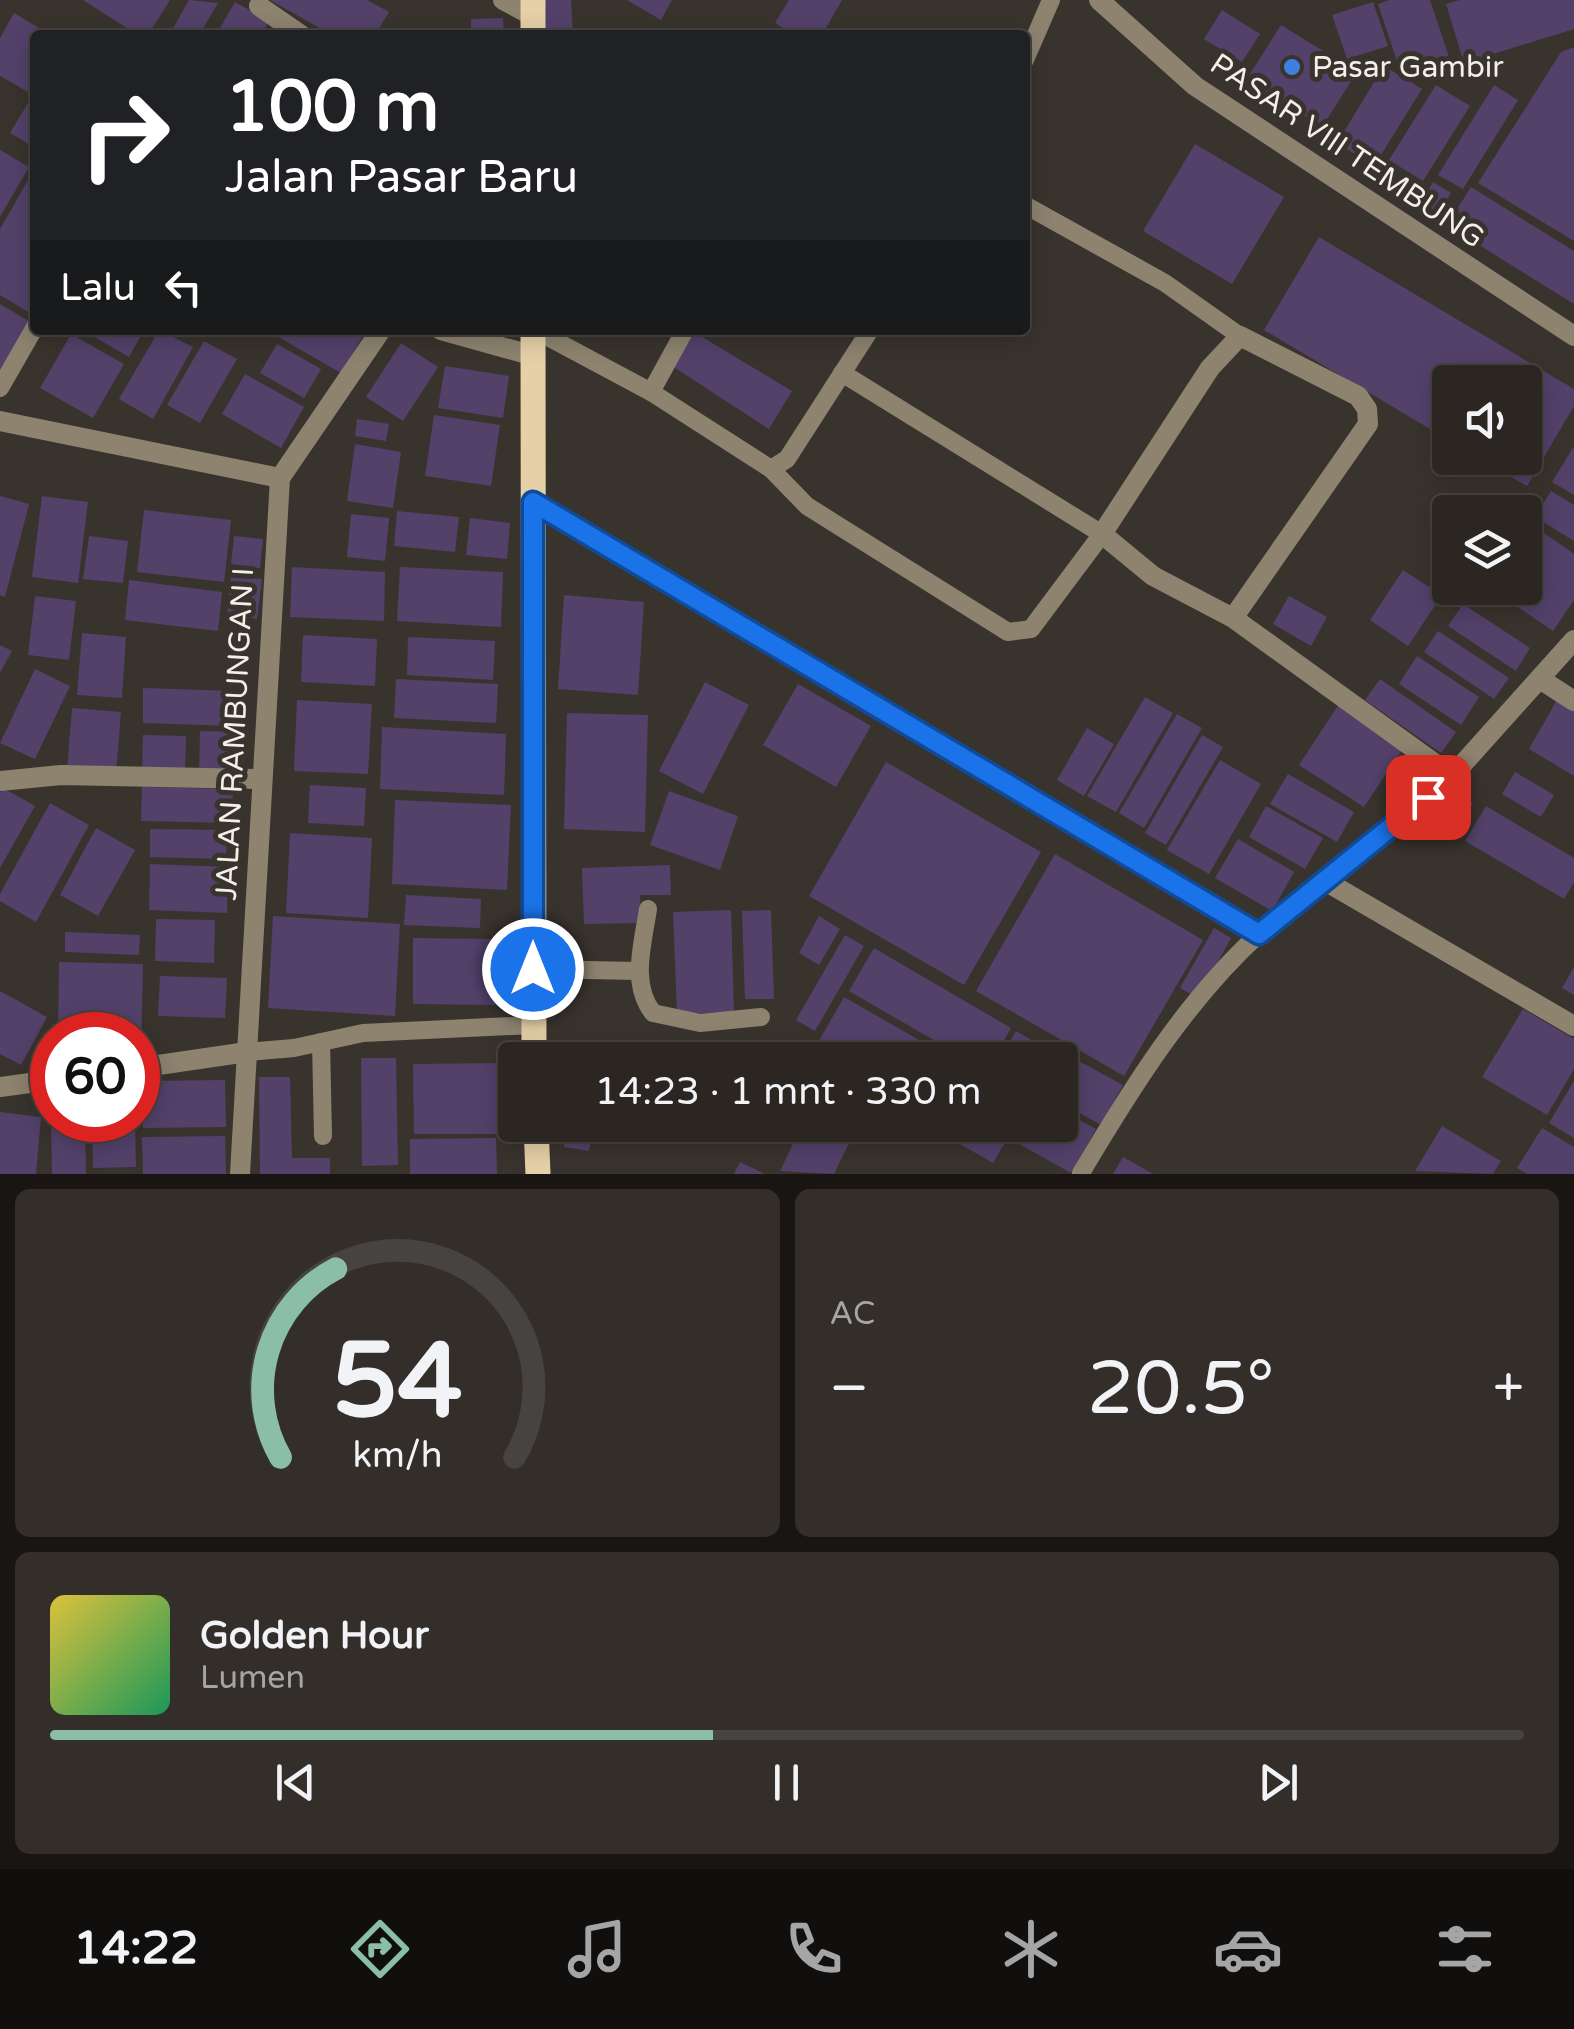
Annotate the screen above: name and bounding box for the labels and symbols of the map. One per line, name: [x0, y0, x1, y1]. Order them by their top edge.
street label: PASAR VIII TEMBUNG: [1203, 46, 1491, 256]
place label: Pasar Gambir: [1312, 49, 1504, 86]
marker: Pasar Gambir: [1281, 56, 1303, 78]
street label: JALAN RAMBUNGAN I: [208, 567, 262, 901]
pin: [1386, 755, 1471, 840]
position arrow: [481, 917, 585, 1021]
speed limit sign: 60: [30, 1012, 160, 1142]

